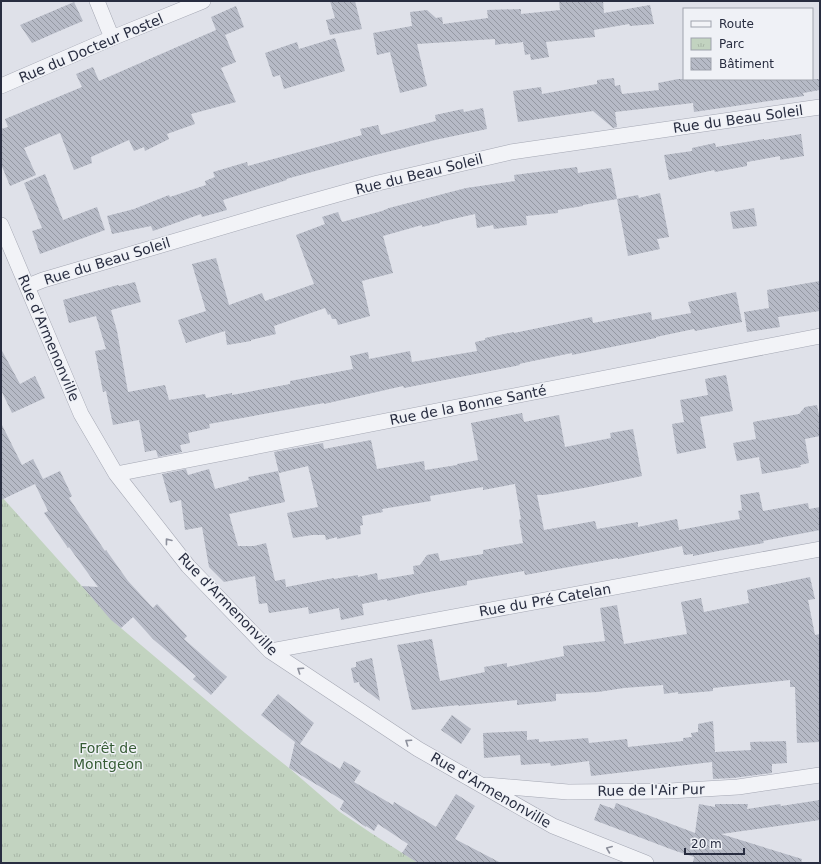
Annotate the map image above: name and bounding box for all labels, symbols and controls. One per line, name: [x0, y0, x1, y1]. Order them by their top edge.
legend: [683, 8, 813, 80]
street label: Rue du Docteur Postel: [16, 10, 166, 86]
text: Route: [719, 17, 754, 31]
text: Parc: [719, 37, 744, 51]
text: Bâtiment: [719, 57, 774, 71]
street label: Rue du Beau Soleil: [672, 102, 804, 136]
street label: Rue du Beau Soleil: [353, 150, 485, 198]
street label: Rue du Beau Soleil: [42, 234, 172, 288]
street label: Rue d'Armenonville: [15, 272, 83, 404]
street label: Rue de la Bonne Santé: [388, 382, 548, 428]
one-way arrow: [166, 538, 173, 545]
street label: Rue d'Armenonville: [175, 550, 281, 658]
street label: Rue du Pré Catelan: [478, 581, 612, 619]
one-way arrow: [297, 668, 304, 675]
one-way arrow: [405, 739, 412, 747]
park label: Forêt de Montgeon: [73, 740, 143, 772]
street label: Rue d'Armenonville: [428, 749, 554, 831]
street label: Rue de l'Air Pur: [597, 781, 705, 799]
scale bar: [685, 830, 744, 856]
text: 20 m: [691, 837, 722, 851]
one-way arrow: [606, 845, 613, 853]

